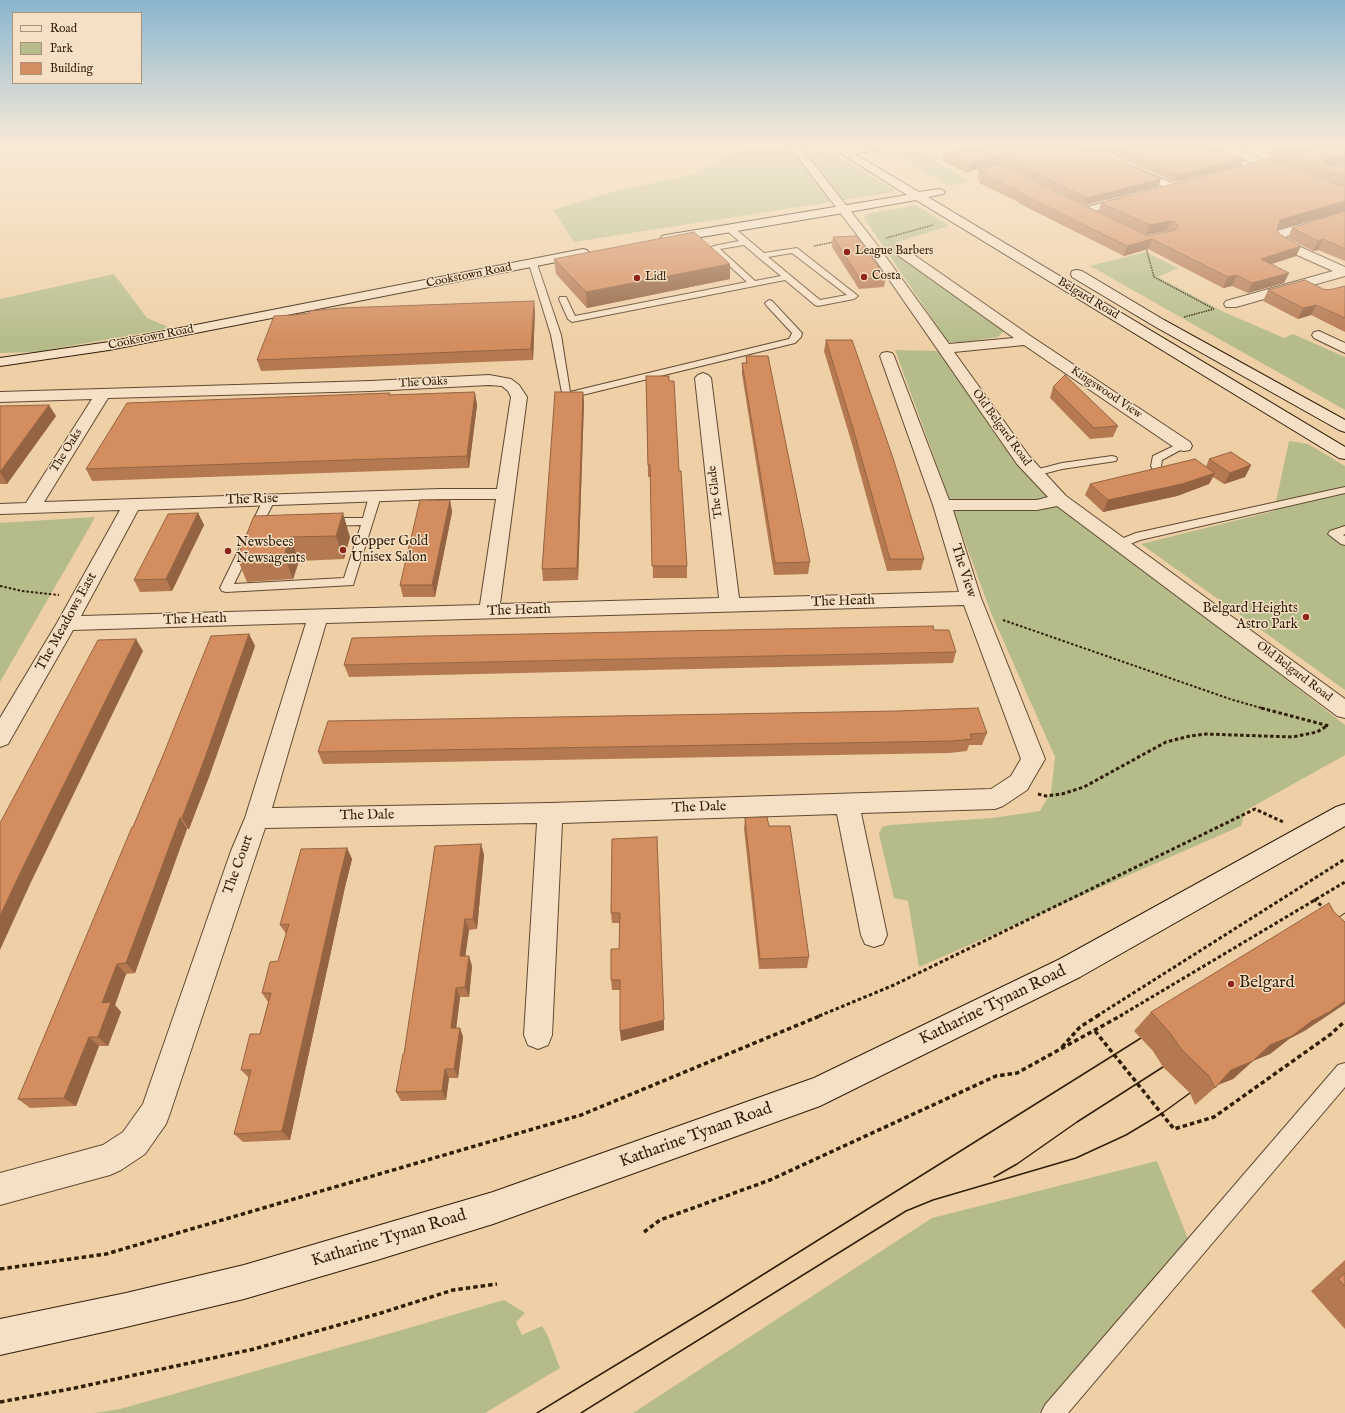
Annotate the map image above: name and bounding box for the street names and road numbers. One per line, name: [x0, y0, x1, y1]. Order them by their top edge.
street label: Cookstown Road: [425, 261, 513, 291]
street label: Belgard Road: [1055, 275, 1121, 323]
street label: Cookstown Road: [107, 323, 195, 353]
street label: Kingswood View: [1068, 364, 1144, 422]
street label: The Oaks: [398, 375, 448, 391]
street label: Old Belgard Road: [968, 387, 1034, 469]
street label: The Oaks: [48, 426, 86, 476]
street label: The Glade: [706, 465, 726, 519]
street label: The Rise: [225, 491, 279, 509]
street label: The View: [946, 542, 980, 600]
street label: The Meadows East: [33, 570, 101, 674]
street label: The Heath: [811, 592, 875, 612]
street label: The Heath: [487, 601, 551, 621]
street label: The Heath: [163, 610, 227, 630]
street label: Old Belgard Road: [1253, 639, 1335, 705]
street label: The Dale: [671, 799, 727, 817]
street label: The Dale: [340, 807, 394, 825]
street label: The Court: [221, 833, 257, 897]
street label: Katharine Tynan Road: [916, 962, 1070, 1050]
street label: Katharine Tynan Road: [617, 1099, 775, 1173]
street label: Katharine Tynan Road: [309, 1206, 469, 1272]

